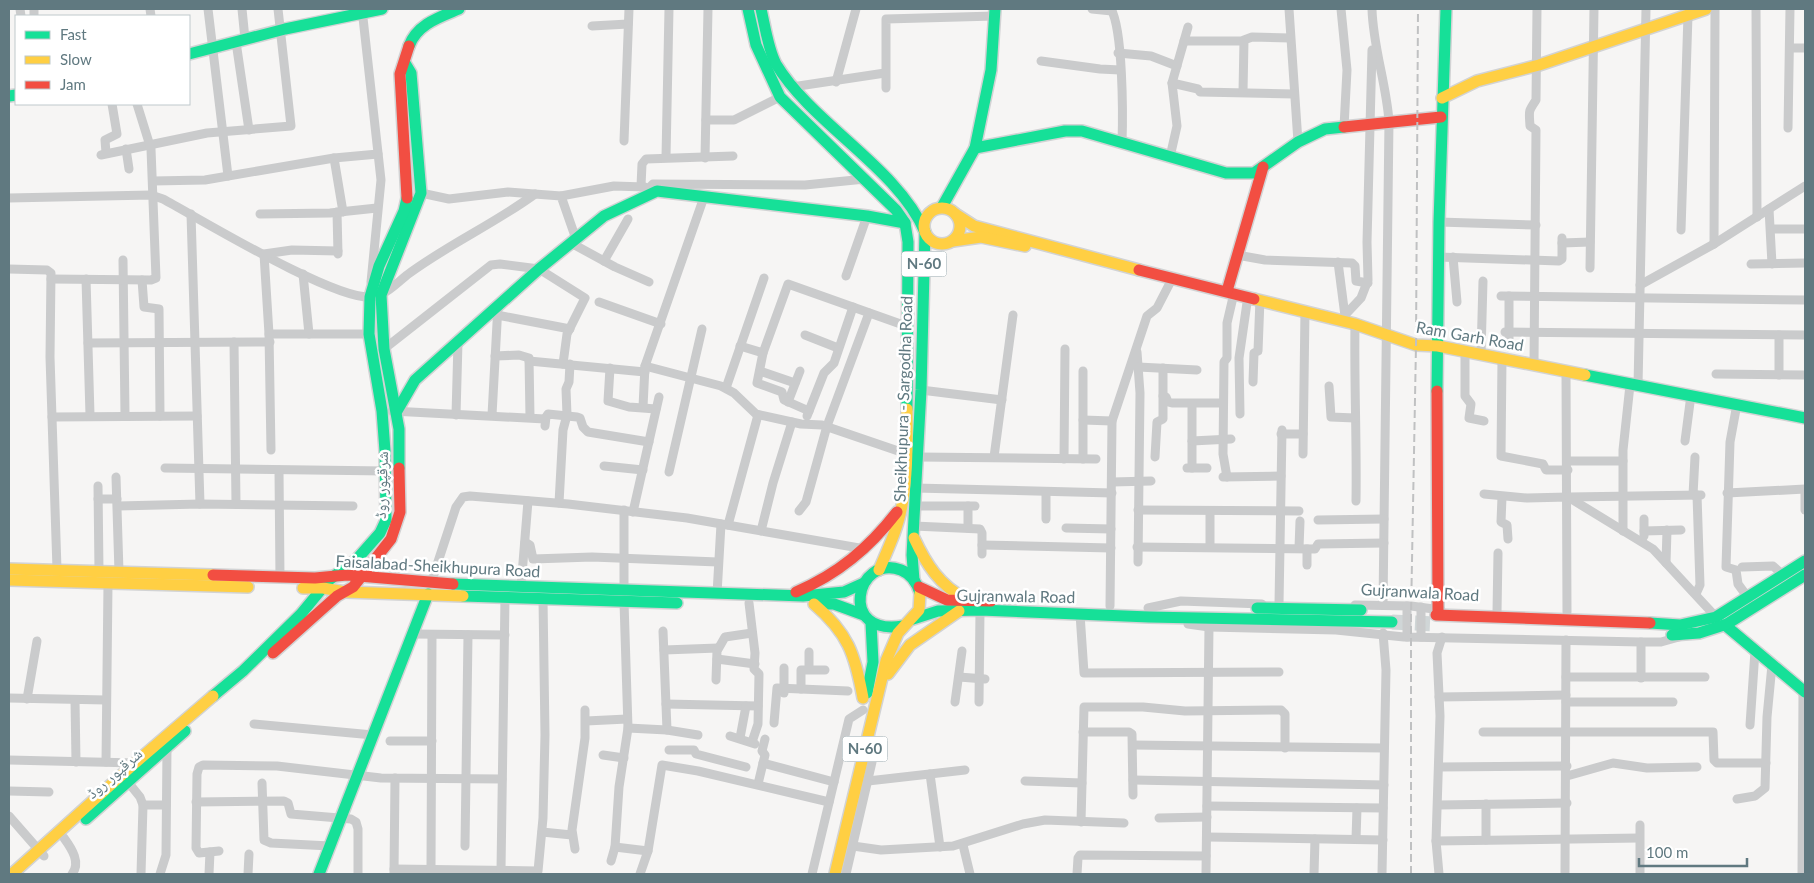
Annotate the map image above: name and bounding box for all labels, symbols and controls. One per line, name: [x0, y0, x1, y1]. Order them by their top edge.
legend: [15, 15, 190, 105]
text: Fast: [60, 25, 87, 43]
text: Slow: [60, 50, 92, 68]
text: Jam: [60, 75, 86, 93]
road number: N-60: [902, 252, 946, 276]
street label: Sheikhupura - Sargodha Road: [889, 296, 916, 502]
street label: Ram Garh Road: [1415, 317, 1525, 354]
street label: شرقپور روڈ: [370, 451, 392, 519]
street label: Faisalabad-Sheikhupura Road: [335, 551, 541, 580]
street label: Gujranwala Road: [1360, 579, 1480, 604]
street label: Gujranwala Road: [957, 585, 1075, 606]
road number: N-60: [842, 736, 888, 762]
street label: شرقپور روڈ: [82, 743, 146, 803]
scale bar: [1639, 836, 1746, 868]
text: 100 m: [1646, 843, 1688, 861]

